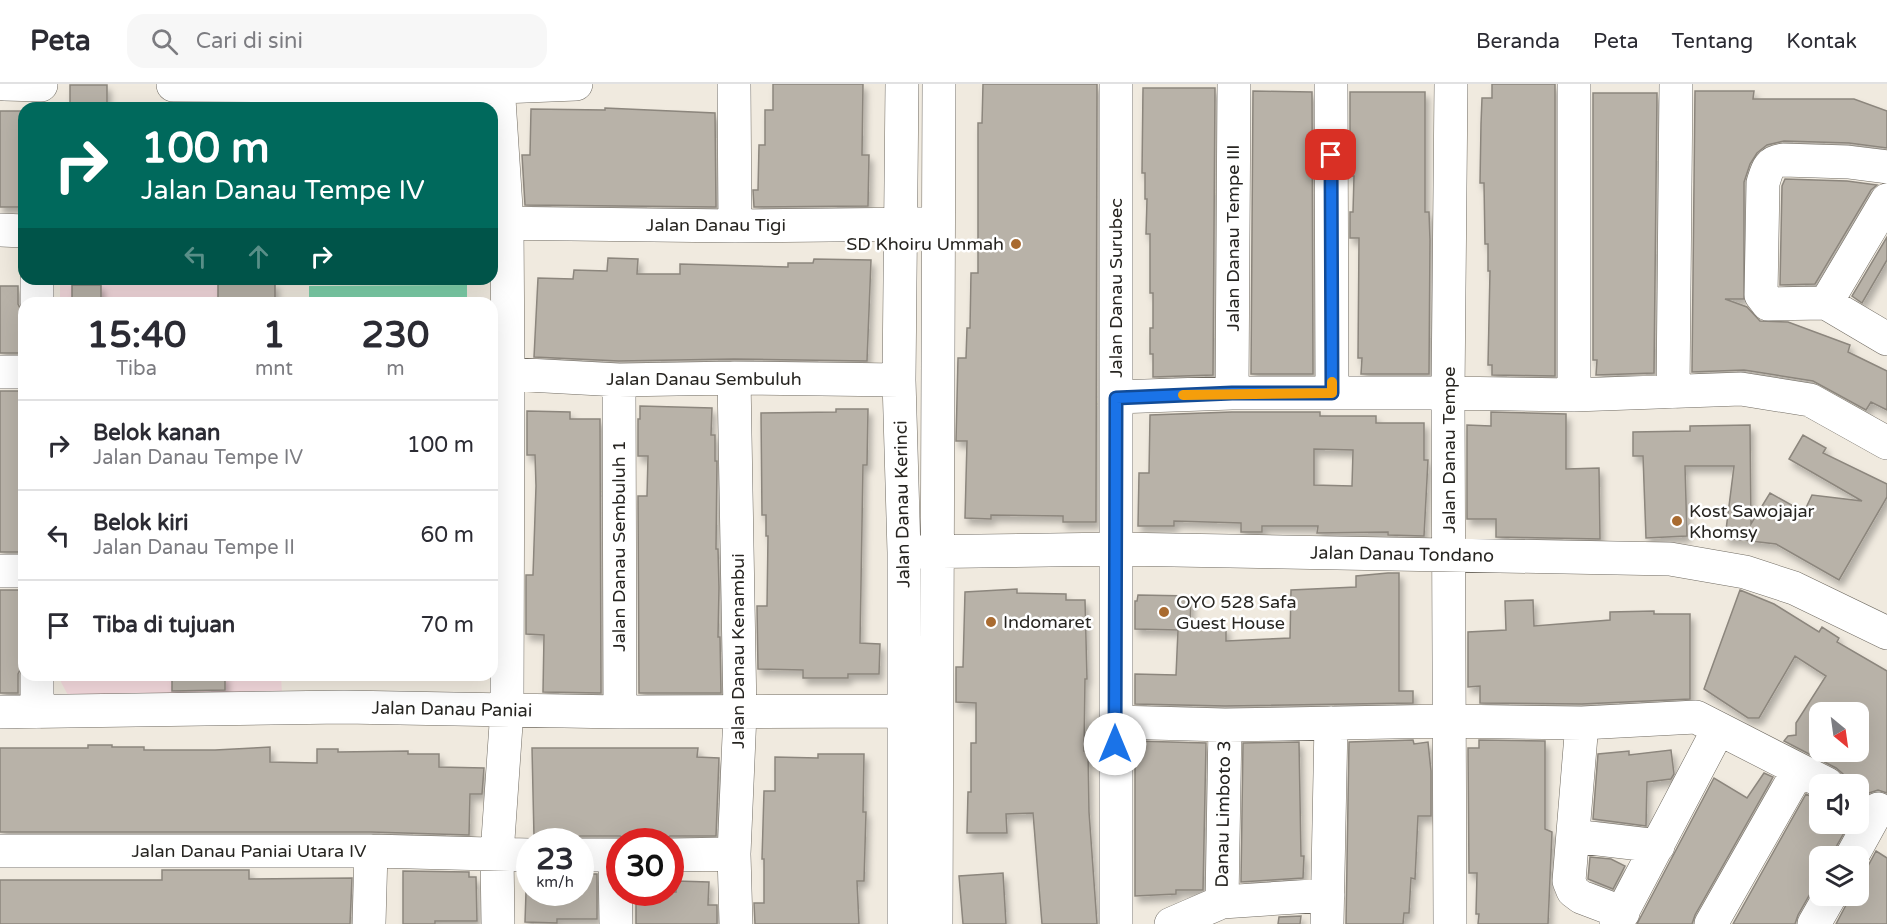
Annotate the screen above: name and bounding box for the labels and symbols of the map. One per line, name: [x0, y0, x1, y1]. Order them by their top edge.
pin: [1305, 129, 1356, 180]
street label: Jalan Danau Tempe III: [1222, 145, 1244, 331]
street label: Jalan Danau Surubec: [1105, 198, 1127, 378]
street label: Jalan Danau Tigi: [646, 214, 786, 236]
place label: SD Khoiru Ummah: [846, 233, 1004, 255]
marker: SD Khoiru Ummah: [1009, 237, 1023, 251]
street label: Jalan Danau Tempe: [1438, 367, 1460, 533]
street label: Jalan Danau Sembuluh: [606, 368, 802, 390]
street label: Jalan Danau Kerinci: [890, 420, 914, 588]
street label: Jalan Danau Sembuluh 1: [608, 440, 630, 652]
place label: Kost Sawojajar Khomsy: [1689, 500, 1815, 543]
marker: Kost Sawojajar Khomsy: [1670, 514, 1684, 528]
street label: Jalan Danau Tondano: [1310, 541, 1494, 567]
street label: Jalan Danau Kenambui: [727, 553, 749, 749]
place label: OYO 528 Safa Guest House: [1176, 591, 1297, 634]
marker: OYO 528 Safa Guest House: [1157, 605, 1171, 619]
place label: Indomaret: [1003, 611, 1092, 633]
marker: Indomaret: [984, 615, 998, 629]
street label: Jalan Danau Paniai: [371, 697, 533, 721]
north arrow: [1809, 702, 1869, 762]
position arrow: [1083, 712, 1147, 776]
street label: Danau Limboto 3: [1211, 740, 1235, 888]
speed limit sign: 30: [606, 828, 684, 906]
street label: Jalan Danau Paniai Utara IV: [131, 840, 367, 862]

